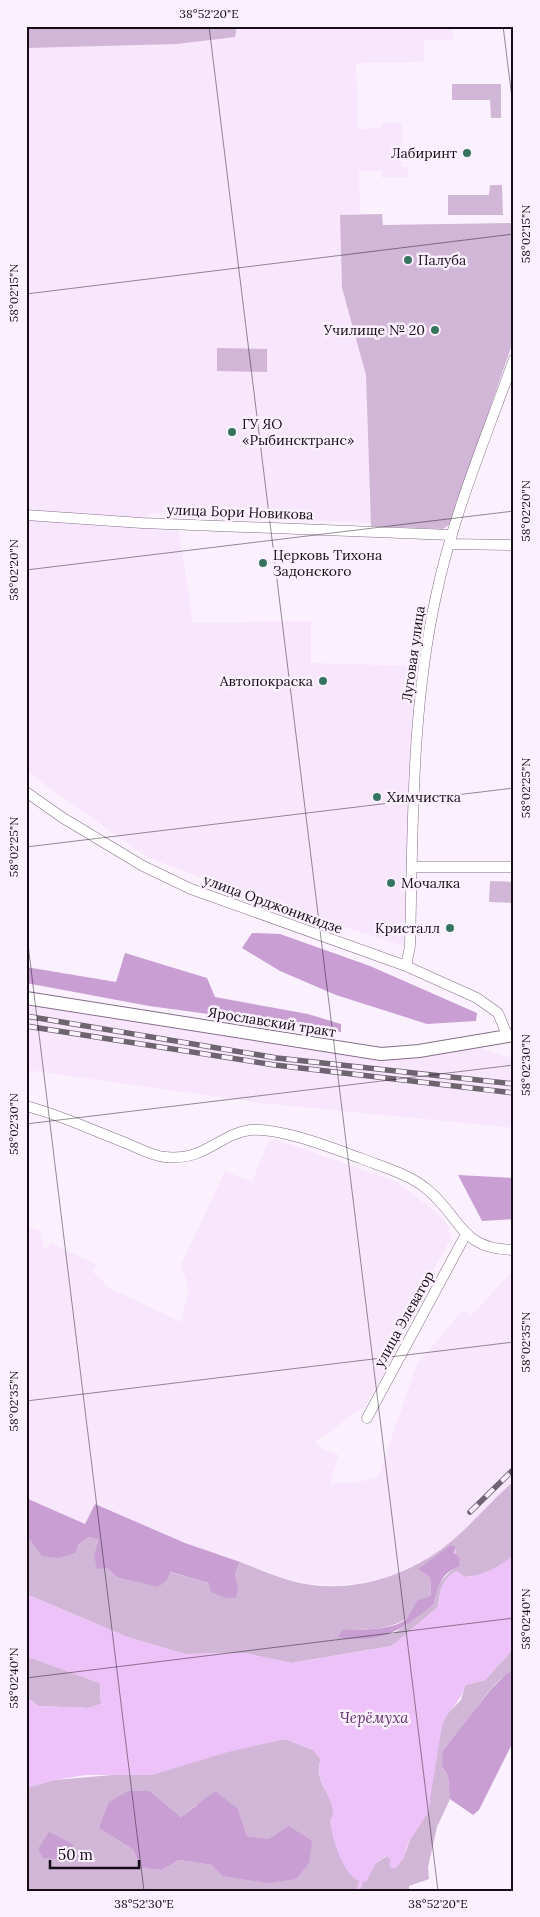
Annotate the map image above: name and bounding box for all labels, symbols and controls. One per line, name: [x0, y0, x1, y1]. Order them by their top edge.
text: 38°52'20"E: [179, 6, 239, 21]
place label: Лабиринт: [391, 144, 457, 162]
marker: Лабиринт: [461, 147, 473, 159]
text: 58°02'15"N: [518, 205, 533, 263]
place label: Палуба: [418, 251, 466, 269]
marker: Палуба: [402, 254, 414, 266]
text: 58°02'15"N: [6, 264, 21, 322]
place label: Училище № 20: [323, 321, 425, 339]
marker: Училище № 20: [429, 324, 441, 336]
place label: ГУ ЯО «Рыбинсктранс»: [242, 415, 354, 449]
marker: ГУ ЯО «Рыбинсктранс»: [226, 426, 238, 438]
text: 58°02'20"N: [518, 480, 533, 542]
street label: улица Бори Новикова: [166, 500, 314, 524]
text: 58°02'20"N: [6, 539, 21, 601]
place label: Церковь Тихона Задонского: [273, 546, 382, 580]
marker: Церковь Тихона Задонского: [257, 557, 269, 569]
street label: Луговая улица: [397, 605, 429, 703]
place label: Автопокраска: [219, 672, 313, 690]
marker: Автопокраска: [317, 675, 329, 687]
text: 58°02'25"N: [518, 758, 533, 818]
place label: Химчистка: [387, 788, 461, 806]
marker: Химчистка: [371, 791, 383, 803]
text: 58°02'25"N: [6, 817, 21, 877]
street label: улица Орджоникидзе: [201, 870, 345, 938]
place label: Мочалка: [401, 874, 460, 892]
marker: Мочалка: [385, 877, 397, 889]
place label: Кристалл: [375, 919, 440, 937]
marker: Кристалл: [444, 922, 456, 934]
street label: Ярославский тракт: [207, 1003, 337, 1041]
text: 58°02'30"N: [518, 1034, 533, 1096]
text: 58°02'30"N: [6, 1093, 21, 1155]
street label: улица Элеватор: [370, 1268, 438, 1370]
text: 58°02'35"N: [518, 1312, 533, 1372]
text: 58°02'35"N: [6, 1371, 21, 1431]
text: 58°02'40"N: [518, 1588, 533, 1650]
text: 58°02'40"N: [6, 1647, 21, 1709]
water label: Черёмуха: [339, 1708, 409, 1727]
scale bar: [50, 1837, 139, 1869]
text: 50 m: [58, 1845, 93, 1864]
text: 38°52'30"E: [114, 1896, 174, 1911]
text: 38°52'20"E: [408, 1896, 468, 1911]

